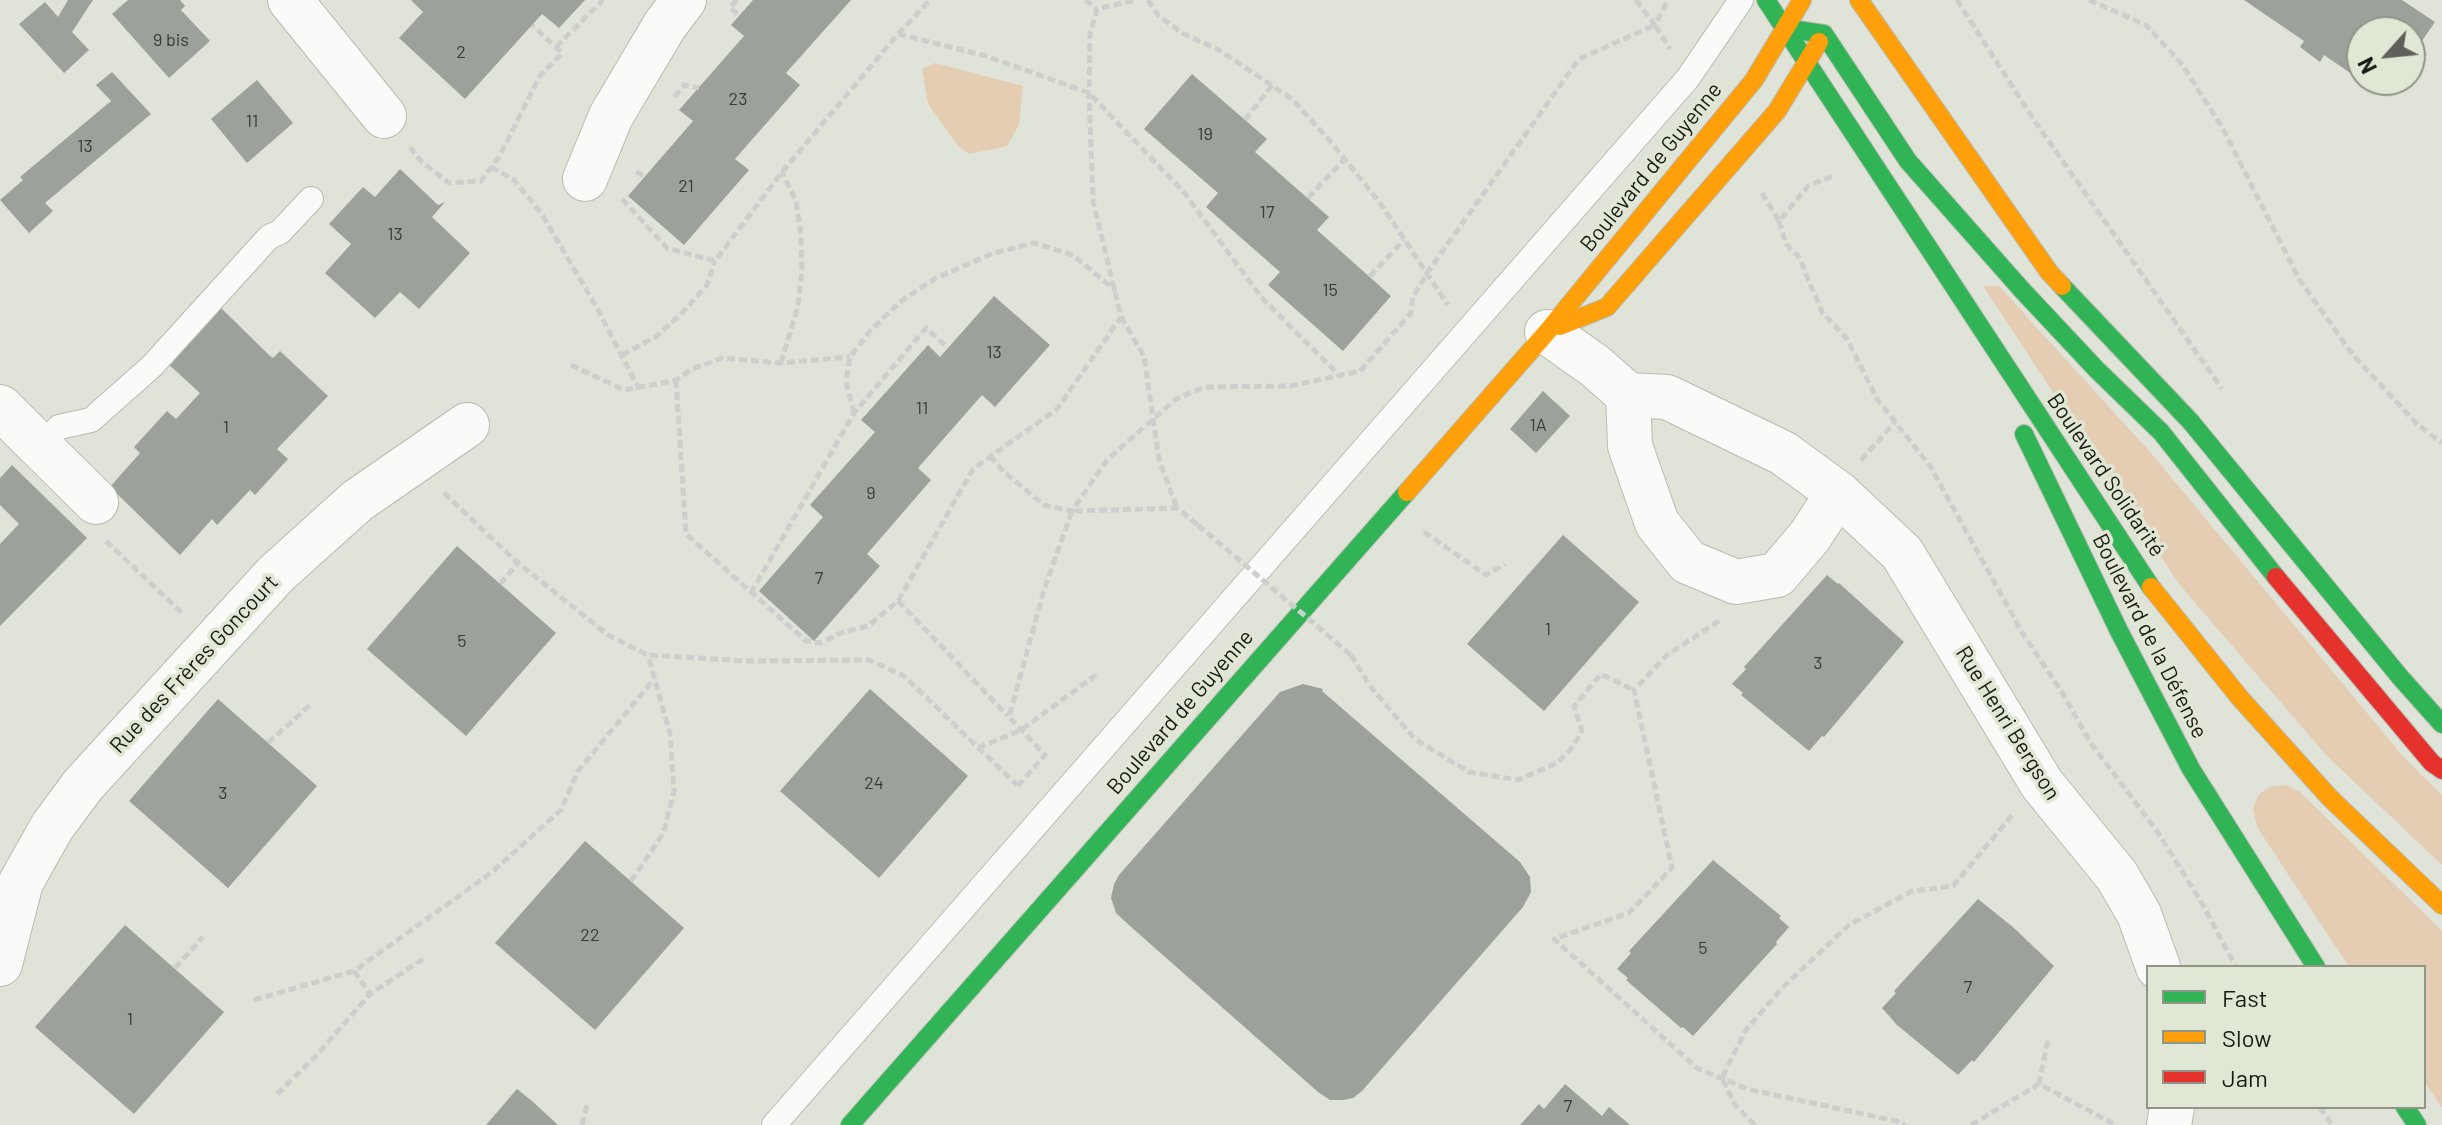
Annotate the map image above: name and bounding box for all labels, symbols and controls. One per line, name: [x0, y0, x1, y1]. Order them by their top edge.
north arrow: [2346, 16, 2426, 96]
house number: 9 bis: [153, 29, 189, 51]
house number: 2: [456, 41, 466, 63]
text: N: [2351, 54, 2381, 78]
street label: Boulevard de Guyenne: [1575, 77, 1727, 257]
house number: 23: [729, 88, 747, 110]
house number: 11: [246, 110, 258, 132]
house number: 19: [1197, 123, 1213, 145]
house number: 13: [77, 135, 93, 157]
house number: 21: [678, 175, 694, 197]
house number: 17: [1260, 201, 1274, 223]
house number: 13: [387, 223, 403, 245]
house number: 15: [1322, 279, 1338, 301]
house number: 13: [986, 341, 1002, 363]
street label: Boulevard Solidarité: [2041, 388, 2171, 562]
house number: 11: [916, 397, 928, 419]
house number: 1A: [1529, 414, 1547, 436]
house number: 1: [223, 416, 229, 438]
house number: 9: [866, 482, 876, 504]
street label: Boulevard de la Défense: [2087, 529, 2213, 743]
house number: 7: [815, 567, 823, 589]
street label: Rue des Frères Goncourt: [104, 569, 284, 759]
house number: 1: [1545, 618, 1551, 640]
street label: Boulevard de Guyenne: [1101, 624, 1259, 800]
house number: 5: [457, 630, 467, 652]
street label: Rue Henri Bergson: [1950, 641, 2066, 805]
house number: 3: [1813, 652, 1823, 674]
house number: 24: [864, 772, 884, 794]
house number: 3: [218, 782, 228, 804]
house number: 22: [580, 924, 600, 946]
house number: 5: [1698, 937, 1708, 959]
legend: [2146, 965, 2426, 1109]
house number: 7: [1964, 976, 1972, 998]
text: Fast: [2222, 983, 2267, 1012]
house number: 1: [127, 1008, 133, 1030]
text: Slow: [2222, 1023, 2271, 1052]
text: Jam: [2222, 1063, 2268, 1092]
house number: 7: [1564, 1095, 1572, 1117]

